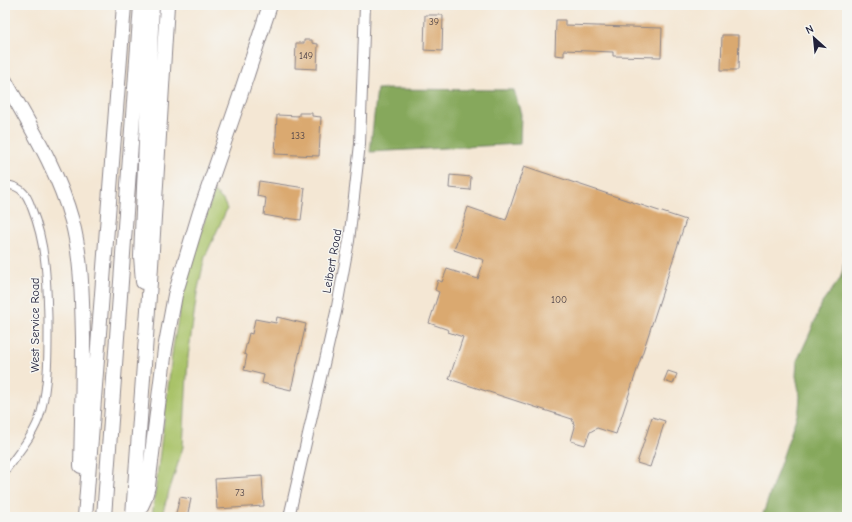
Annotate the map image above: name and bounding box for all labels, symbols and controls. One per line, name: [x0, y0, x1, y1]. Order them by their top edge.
house number: 39: [429, 16, 439, 28]
north arrow: [794, 18, 834, 58]
text: N: [804, 22, 816, 37]
house number: 149: [299, 50, 313, 62]
house number: 133: [291, 130, 305, 142]
street label: Leibert Road: [319, 228, 345, 294]
street label: West Service Road: [28, 278, 42, 372]
house number: 100: [551, 294, 567, 306]
house number: 73: [235, 487, 245, 499]

